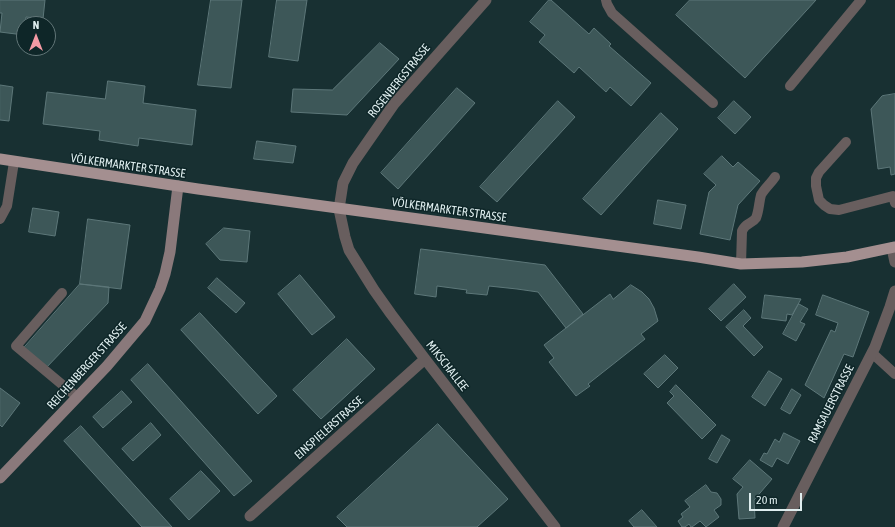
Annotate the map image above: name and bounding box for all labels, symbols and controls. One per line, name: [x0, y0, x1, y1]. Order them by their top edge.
north arrow: [16, 16, 56, 56]
text: N: [33, 19, 39, 31]
street label: ROSENBERGSTRASSE: [365, 41, 433, 121]
street label: VÖLKERMARKTER STRASSE: [70, 151, 186, 181]
street label: VÖLKERMARKTER STRASSE: [391, 195, 507, 225]
street label: REICHENBERGER STRASSE: [44, 320, 130, 412]
street label: MIKSCHALLEE: [423, 338, 471, 394]
street label: RAMSAUERSTRASSE: [805, 362, 857, 446]
street label: EINSPIELERSTRASSE: [292, 393, 366, 463]
scale bar: [751, 485, 804, 511]
text: 20 m: [756, 493, 778, 507]

